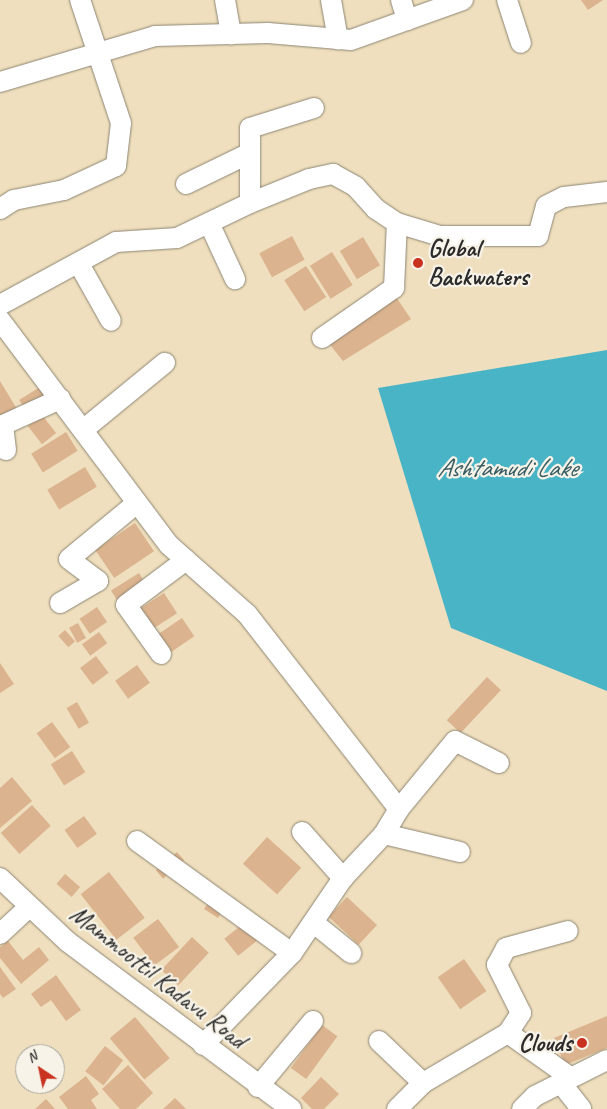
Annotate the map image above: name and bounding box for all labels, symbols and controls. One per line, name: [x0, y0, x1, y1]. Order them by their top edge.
place label: Global Backwaters: [428, 234, 528, 293]
marker: Global Backwaters: [412, 257, 424, 269]
water label: Ashtamudi Lake: [437, 452, 577, 484]
street label: Mammoottil Kadavu Road: [64, 899, 252, 1055]
place label: Clouds: [518, 1028, 572, 1058]
marker: Clouds: [576, 1037, 588, 1049]
north arrow: [15, 1044, 65, 1094]
text: N: [24, 1048, 40, 1066]

